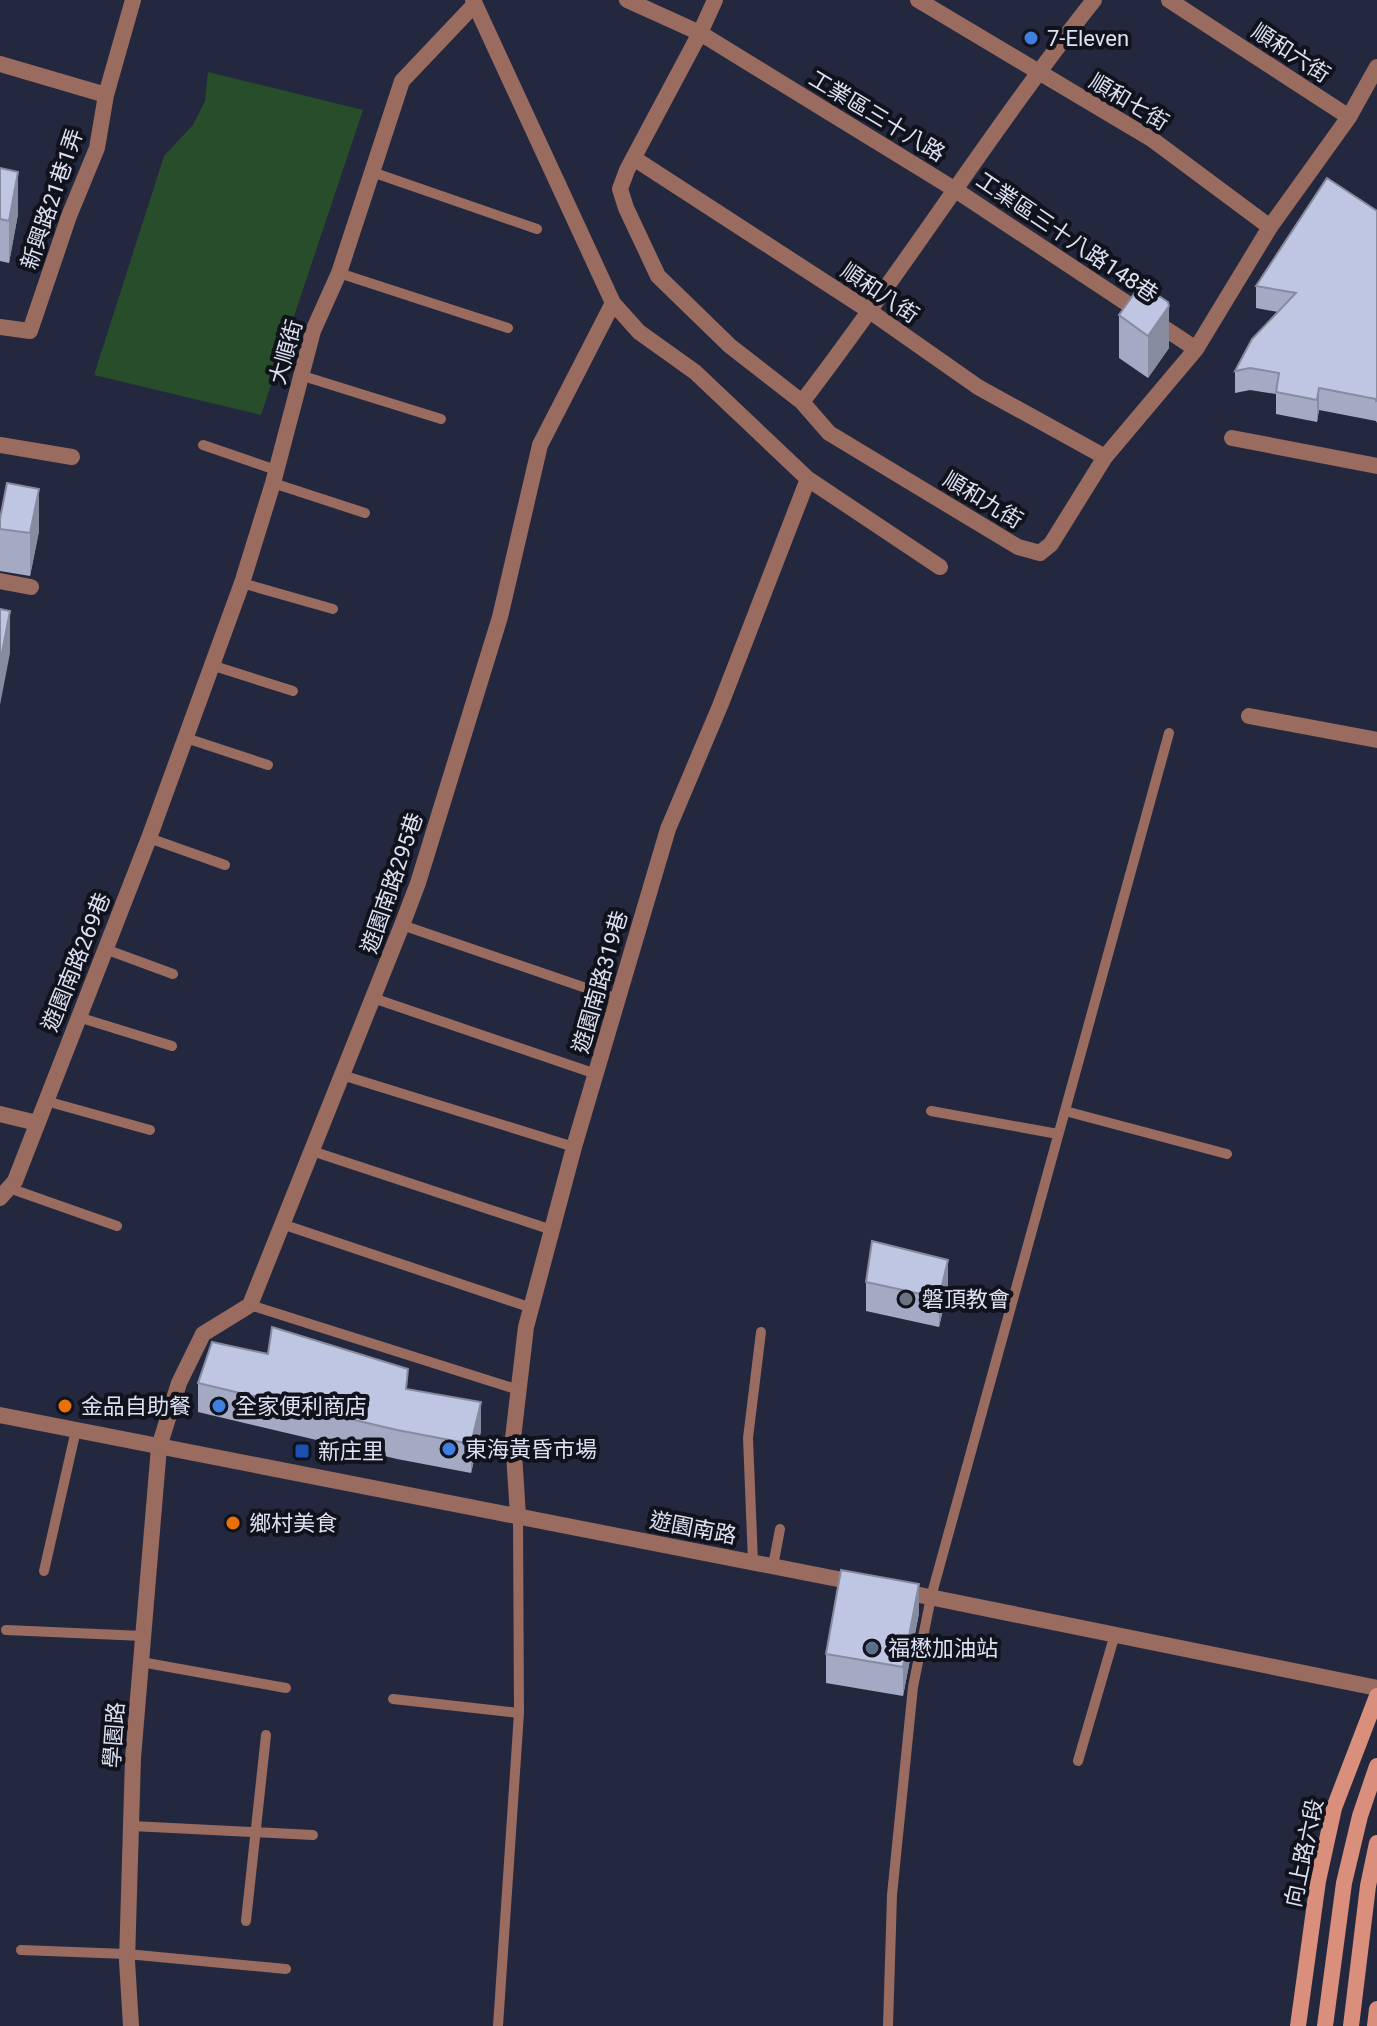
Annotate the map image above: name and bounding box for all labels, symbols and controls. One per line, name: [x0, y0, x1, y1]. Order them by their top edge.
street label: 順和六街: [1247, 19, 1335, 87]
place label: 7-Eleven: [1047, 26, 1129, 51]
marker: 7-Eleven: [1022, 29, 1040, 47]
street label: 工業區三十八路: [805, 66, 949, 166]
street label: 順和七街: [1085, 69, 1173, 135]
street label: 新興路21巷1弄: [16, 125, 88, 273]
street label: 工業區三十八路148巷: [972, 167, 1162, 307]
street label: 順和八街: [837, 258, 923, 328]
street label: 大順街: [265, 317, 307, 387]
street label: 順和九街: [939, 467, 1027, 533]
street label: 遊園南路295巷: [356, 809, 428, 957]
street label: 遊園南路269巷: [37, 889, 115, 1035]
street label: 遊園南路319巷: [568, 908, 632, 1056]
place label: 磐頂教會: [922, 1287, 1010, 1312]
marker: 磐頂教會: [897, 1290, 915, 1308]
place label: 金品自助餐: [81, 1394, 191, 1419]
place label: 全家便利商店: [235, 1394, 367, 1419]
marker: 金品自助餐: [56, 1397, 74, 1415]
marker: 全家便利商店: [210, 1397, 228, 1415]
place label: 東海黃昏市場: [465, 1437, 597, 1462]
place label: 新庄里: [318, 1439, 384, 1464]
marker: 東海黃昏市場: [440, 1440, 458, 1458]
marker: 新庄里: [293, 1442, 311, 1460]
street label: 遊園南路: [647, 1507, 739, 1549]
place label: 鄉村美食: [249, 1511, 337, 1536]
marker: 鄉村美食: [224, 1514, 242, 1532]
place label: 福懋加油站: [888, 1636, 998, 1661]
marker: 福懋加油站: [863, 1639, 881, 1657]
street label: 學園路: [99, 1701, 129, 1769]
street label: 向上路六段: [1280, 1797, 1328, 1909]

